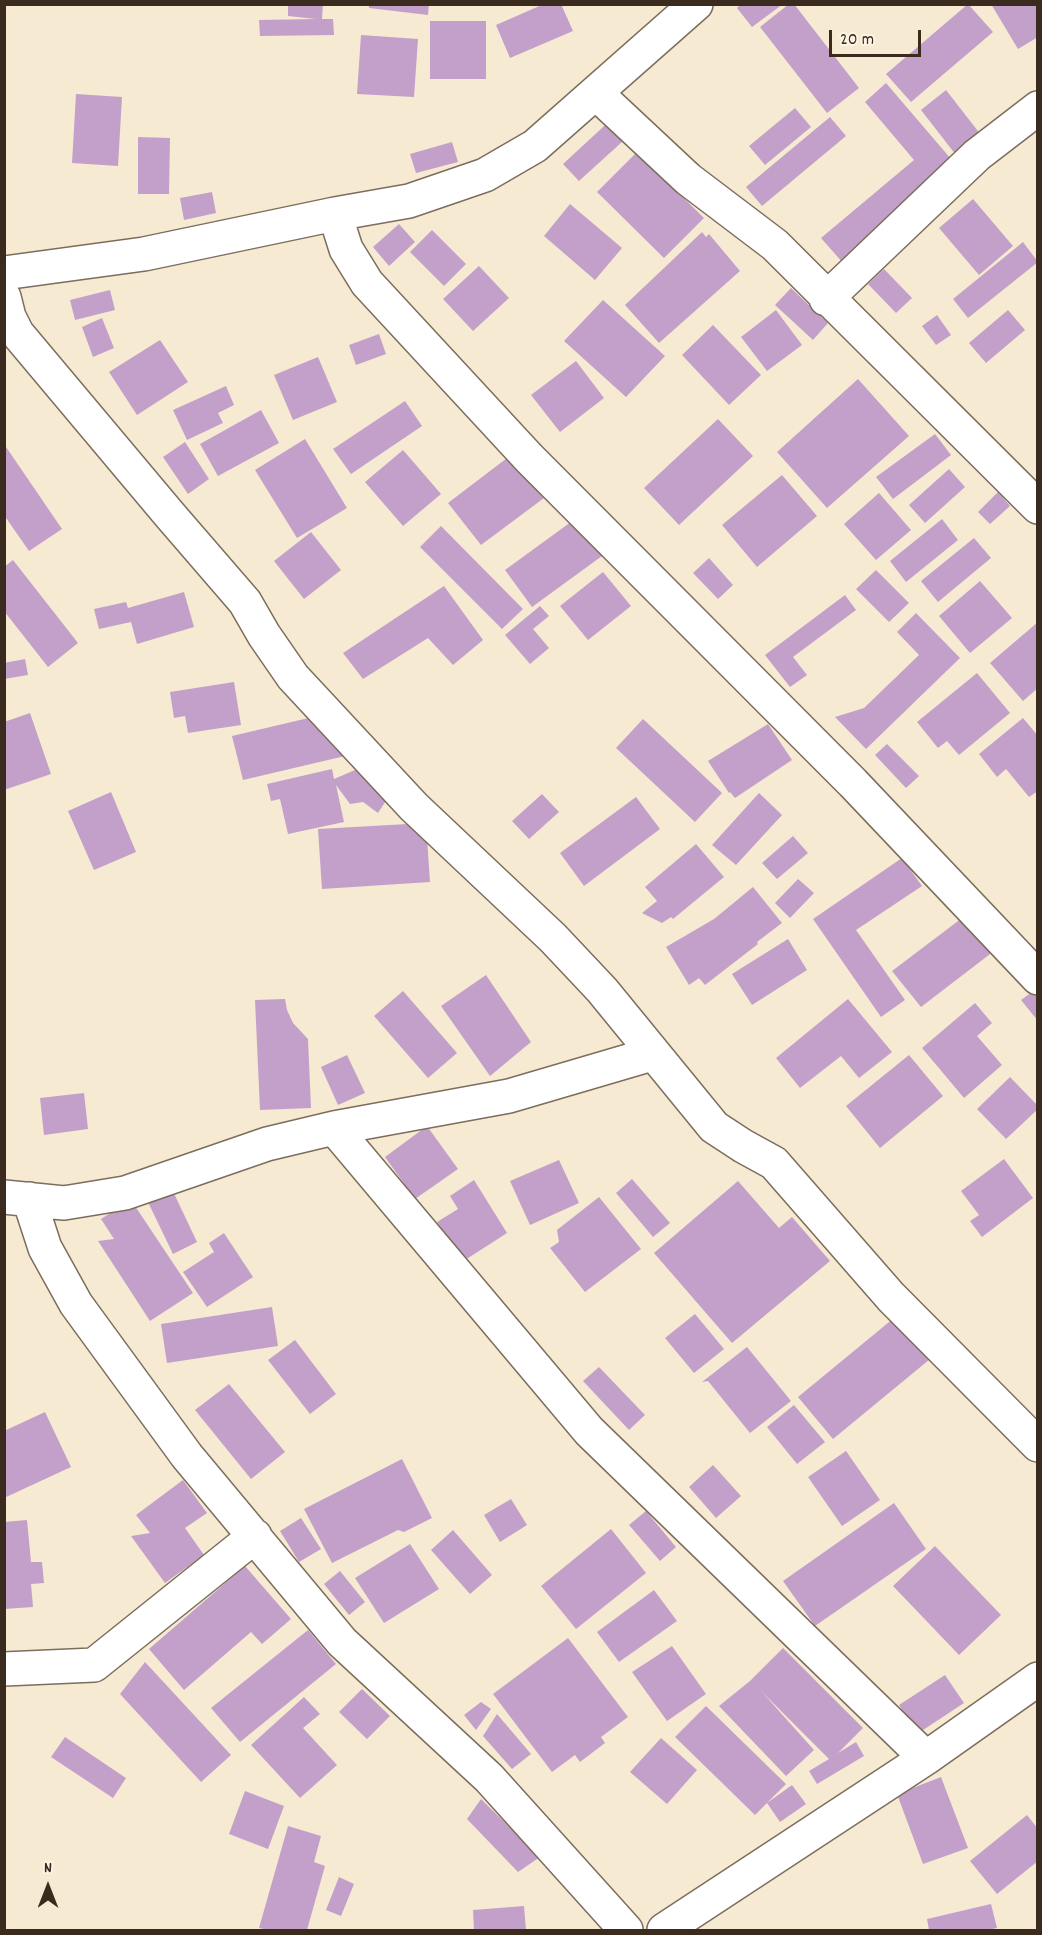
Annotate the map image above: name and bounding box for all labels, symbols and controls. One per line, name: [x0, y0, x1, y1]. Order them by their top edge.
scale bar: [832, 18, 924, 56]
text: 20 m: [840, 28, 874, 53]
north arrow: [18, 1857, 78, 1917]
text: N: [44, 1857, 52, 1880]

